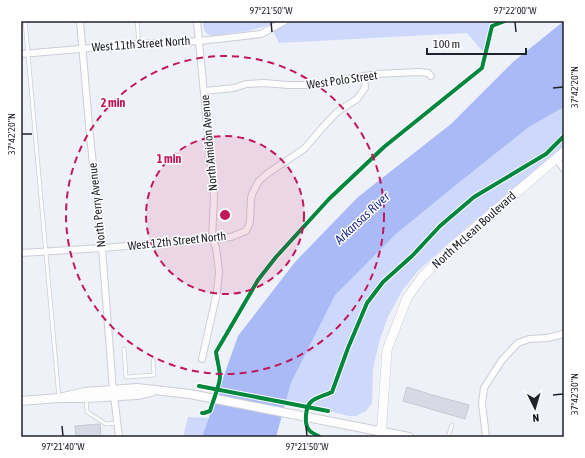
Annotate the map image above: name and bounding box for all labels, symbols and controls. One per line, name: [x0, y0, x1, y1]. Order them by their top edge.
text: 97°21'50"W: [249, 5, 293, 16]
text: 97°22'00"W: [493, 5, 537, 16]
scale bar: [427, 30, 526, 56]
street label: West 11th Street North: [91, 34, 191, 54]
text: 100 m: [433, 37, 460, 51]
text: 37°42'20"N: [569, 66, 580, 108]
street label: West Polo Street: [306, 68, 379, 92]
street label: North Amidon Avenue: [198, 94, 220, 192]
text: 2 min: [101, 96, 125, 110]
text: 37°42'20"N: [6, 113, 17, 155]
text: 1 min: [157, 152, 181, 166]
street label: North Perry Avenue: [86, 162, 108, 248]
water label: Arkansas River: [331, 188, 393, 248]
street label: North McLean Boulevard: [429, 189, 519, 271]
centre of rings: [218, 208, 232, 222]
street label: West 12th Street North: [127, 229, 227, 253]
text: 37°42'30"N: [569, 373, 580, 415]
north arrow: [515, 388, 555, 428]
text: N: [532, 412, 540, 424]
text: 97°21'40"W: [41, 441, 85, 452]
text: 97°21'50"W: [285, 441, 329, 452]

